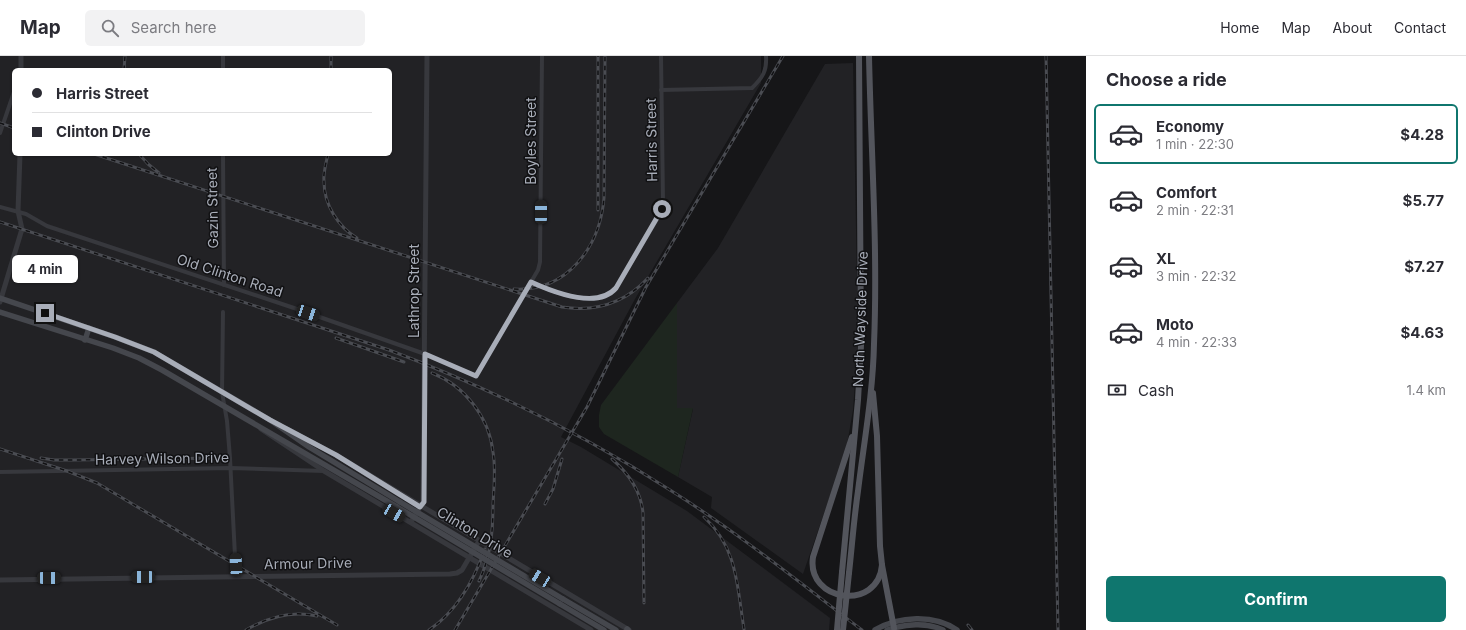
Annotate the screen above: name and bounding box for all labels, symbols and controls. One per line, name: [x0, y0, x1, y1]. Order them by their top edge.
search box: [85, 10, 365, 46]
text: Map: [20, 16, 61, 39]
icon: search: [99, 17, 121, 39]
text: Search here: [131, 18, 216, 37]
text: Home: [1220, 19, 1259, 36]
text: Map: [1281, 19, 1311, 36]
text: About: [1333, 19, 1372, 36]
text: Contact: [1394, 19, 1446, 36]
text: Choose a ride: [1106, 69, 1227, 90]
text: Harris Street: [56, 84, 149, 103]
street label: Boyles Street: [522, 97, 539, 185]
street label: Harris Street: [642, 98, 660, 182]
icon: car: [1108, 116, 1144, 152]
text: Economy: [1156, 117, 1224, 136]
text: Clinton Drive: [56, 122, 151, 141]
text: $4.28: [1400, 125, 1444, 144]
text: 1 min · 22:30: [1156, 136, 1234, 152]
street label: Gazin Street: [203, 167, 221, 249]
icon: car: [1108, 182, 1144, 218]
text: Comfort: [1156, 183, 1217, 202]
text: $5.77: [1403, 191, 1444, 210]
car: [535, 200, 547, 224]
route start: [653, 200, 671, 218]
text: 2 min · 22:31: [1156, 202, 1234, 218]
street label: Lathrop Street: [405, 244, 422, 338]
icon: car: [1108, 248, 1144, 284]
text: XL: [1156, 249, 1176, 268]
street label: Old Clinton Road: [175, 250, 285, 300]
street label: North Wayside Drive: [849, 251, 871, 387]
callout: 4 min: [12, 255, 78, 283]
text: $7.27: [1404, 257, 1444, 276]
text: 4 min: [27, 261, 63, 277]
text: 3 min · 22:32: [1156, 268, 1237, 284]
car: [295, 303, 321, 323]
route end: [36, 304, 54, 322]
icon: car: [1108, 314, 1144, 350]
text: Moto: [1156, 315, 1194, 334]
text: $4.63: [1401, 323, 1444, 342]
text: 4 min · 22:33: [1156, 334, 1237, 350]
icon: cash: [1106, 379, 1128, 401]
text: Cash: [1138, 381, 1174, 400]
text: 1.4 km: [1406, 382, 1446, 398]
street label: Harvey Wilson Drive: [95, 448, 229, 468]
car: [381, 502, 407, 524]
street label: Clinton Drive: [434, 503, 516, 561]
car: [229, 553, 243, 577]
street label: Armour Drive: [264, 554, 352, 572]
car: [527, 567, 553, 589]
car: [131, 571, 155, 583]
car: [37, 572, 61, 584]
button: Confirm: [1106, 576, 1446, 622]

